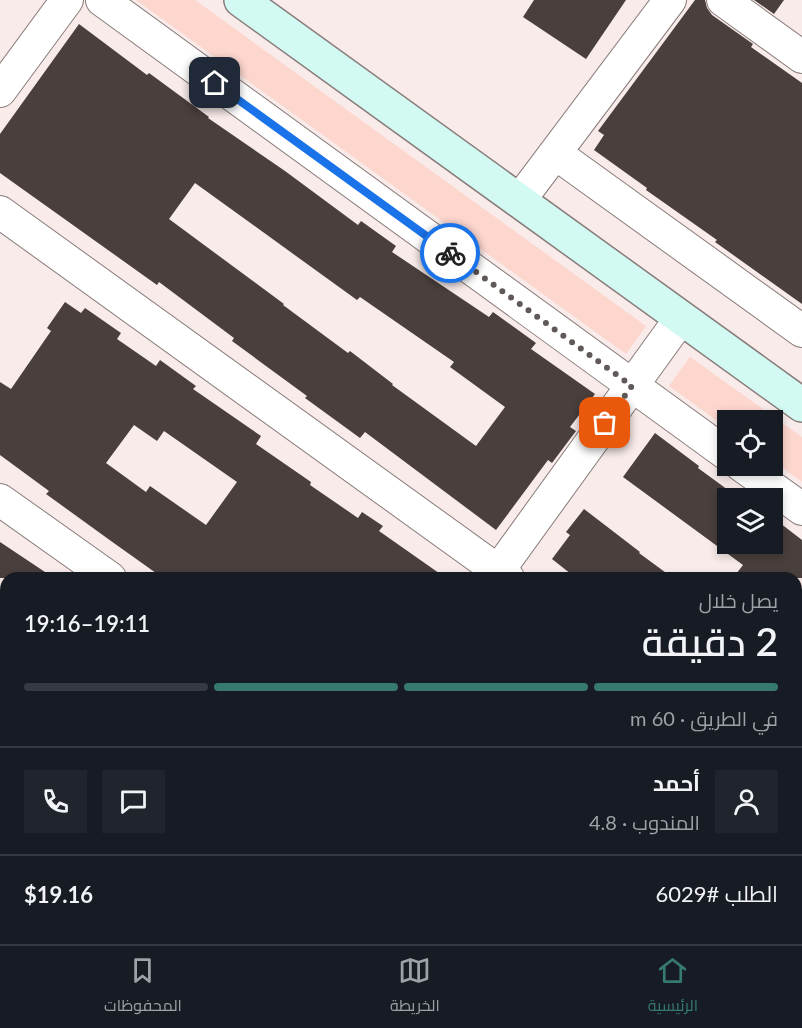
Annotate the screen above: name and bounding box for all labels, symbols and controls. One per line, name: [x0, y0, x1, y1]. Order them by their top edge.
pin: [189, 57, 240, 108]
icon: home: [198, 66, 231, 99]
courier: [420, 223, 480, 283]
icon: bike: [434, 237, 467, 270]
pin: [579, 397, 630, 448]
icon: bag: [588, 406, 621, 439]
map controls: [717, 410, 783, 554]
button: locate: [717, 410, 783, 476]
button: layers: [717, 488, 783, 554]
text: يصل خلال: [699, 588, 778, 612]
text: 19:11–19:16: [24, 610, 150, 637]
text: 2 دقيقة: [642, 618, 778, 664]
text: في الطريق · 60 m: [630, 706, 778, 730]
text: أحمد: [653, 769, 700, 796]
button: phone: [24, 770, 87, 833]
button: chat: [102, 770, 165, 833]
button: person: [715, 770, 778, 833]
text: المندوب · 4.8: [589, 810, 700, 834]
text: الطلب #6029: [655, 880, 778, 907]
text: $19.16: [24, 881, 93, 908]
tab: المحفوظات: [104, 954, 182, 1020]
tab: الخريطة: [390, 954, 440, 1020]
tab: الرئيسية: [648, 954, 698, 1020]

